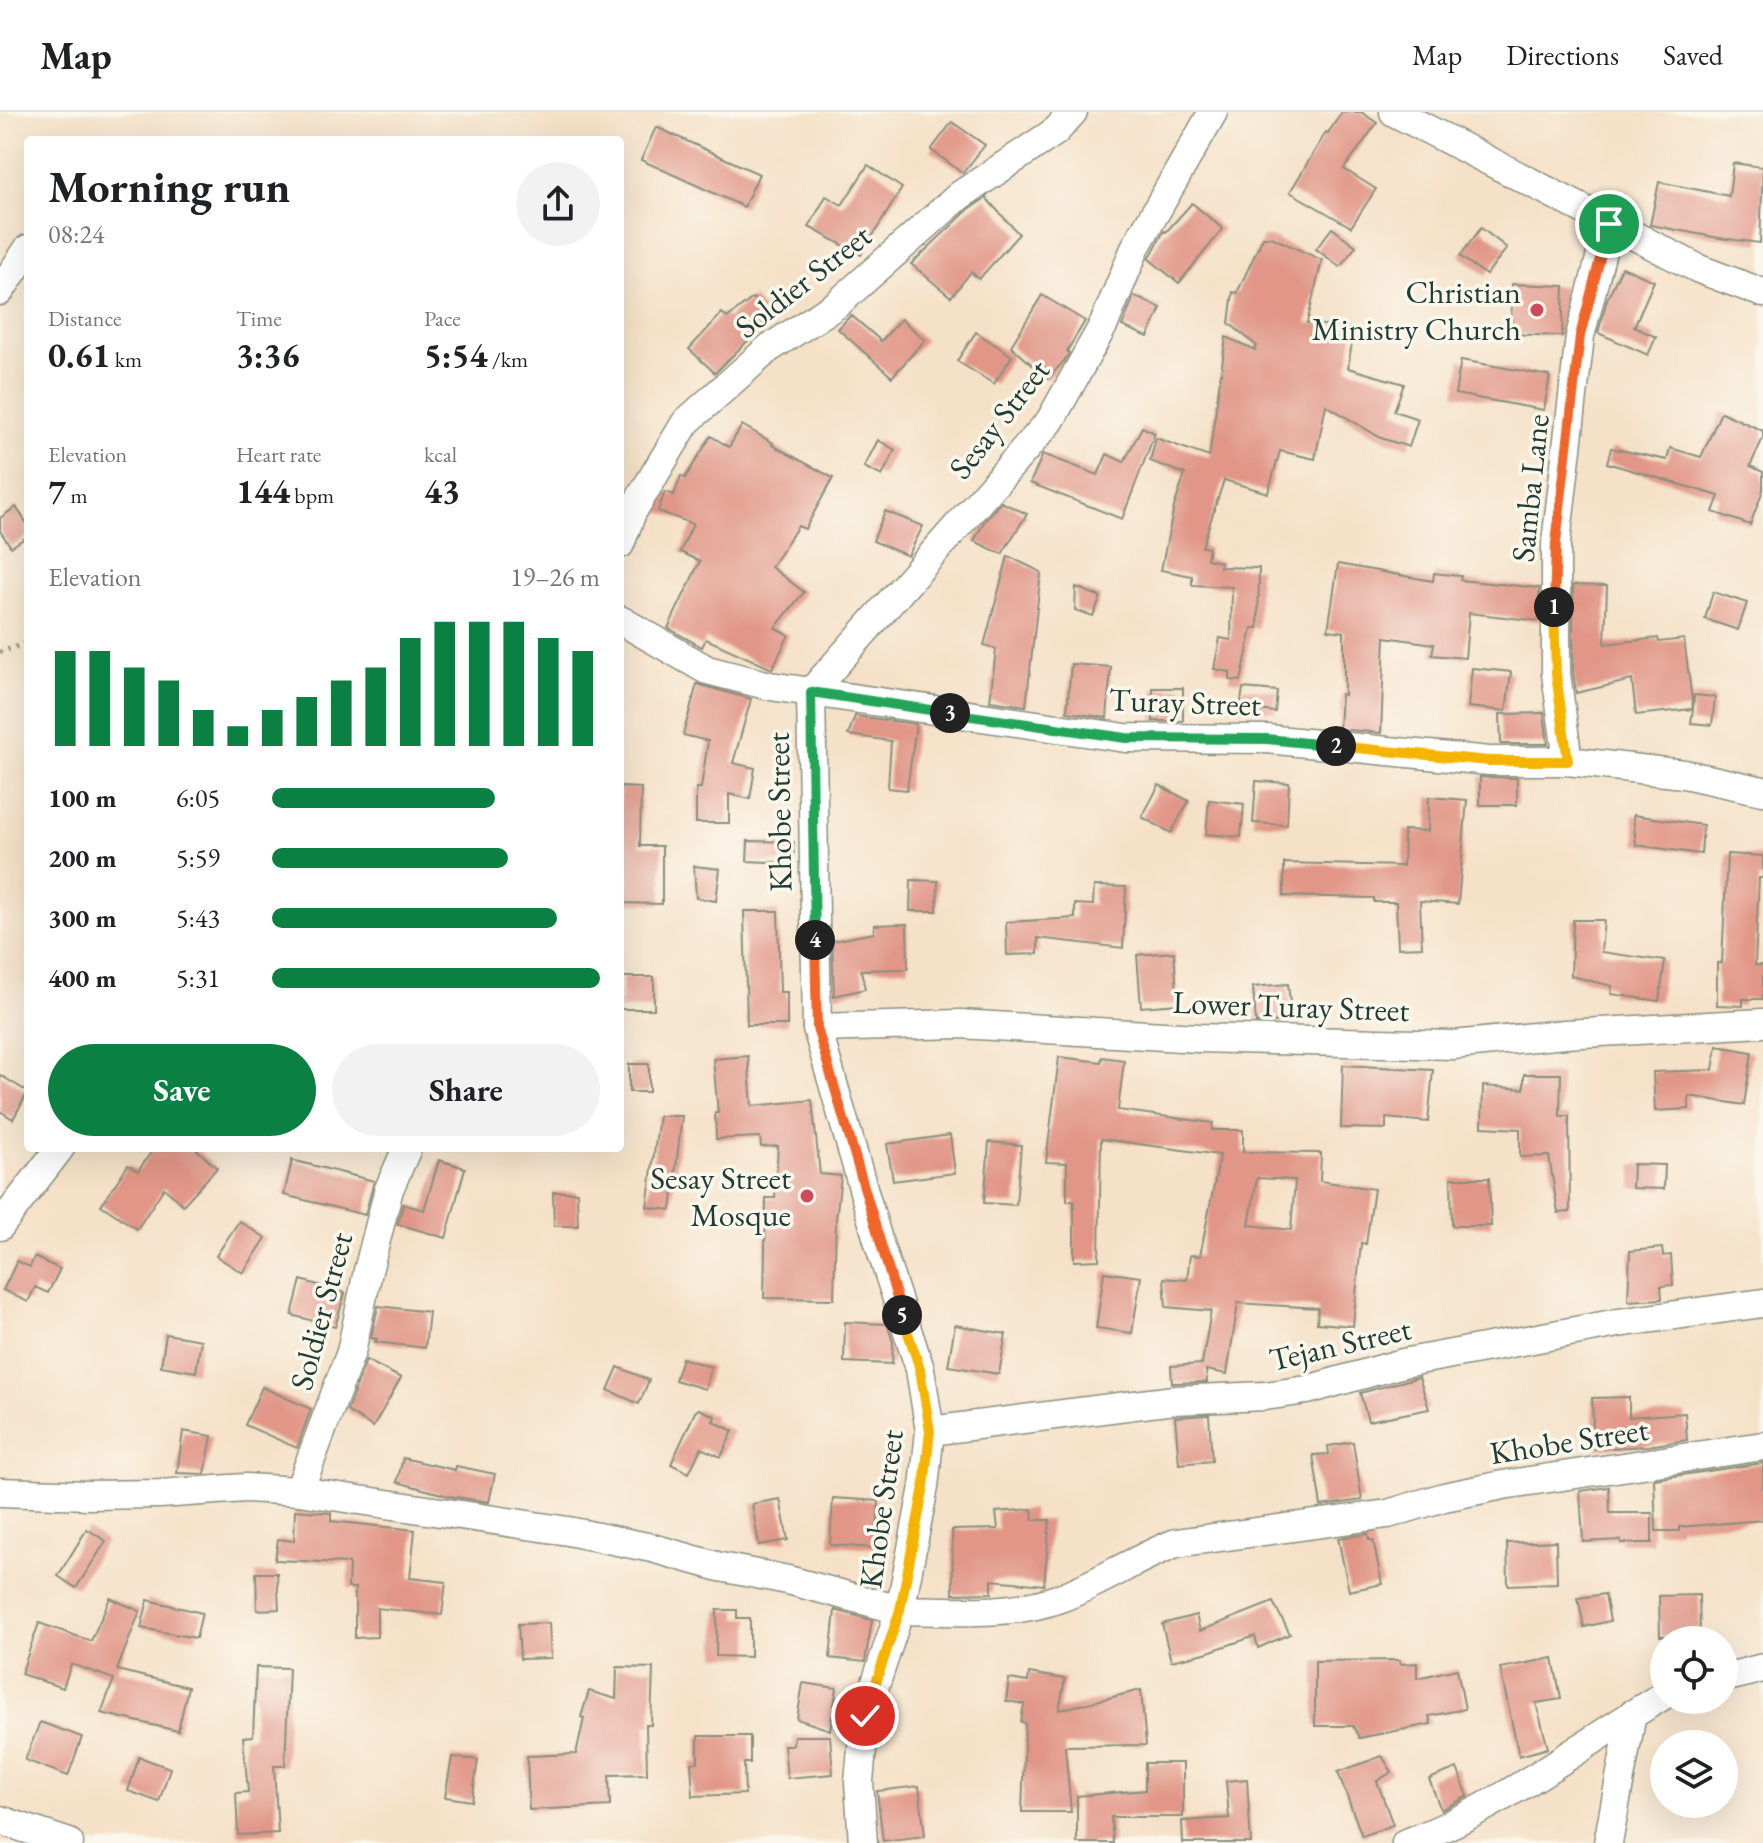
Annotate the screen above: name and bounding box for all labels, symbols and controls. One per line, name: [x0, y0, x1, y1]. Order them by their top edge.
text: Map: [40, 31, 112, 80]
text: Map: [1412, 37, 1462, 73]
text: Directions: [1506, 37, 1619, 73]
text: Saved: [1663, 37, 1723, 73]
text: Morning run: [48, 158, 290, 215]
button: share: [516, 162, 600, 246]
pin: [1575, 190, 1643, 258]
icon: arrive: [1587, 202, 1631, 246]
street label: Soldier Street: [726, 215, 880, 347]
text: 08:24: [48, 217, 104, 251]
place label: Christian Ministry Church: [1312, 271, 1521, 350]
marker: Christian Ministry Church: [1528, 301, 1546, 319]
text: Distance: [48, 304, 121, 333]
text: Time: [236, 304, 282, 333]
text: Pace: [424, 304, 461, 333]
text: 0.61: [48, 333, 110, 377]
text: 3:36: [236, 333, 300, 377]
text: 5:54: [424, 333, 488, 377]
text: km: [110, 345, 142, 374]
text: /km: [488, 345, 528, 374]
street label: Sesay Street: [939, 351, 1059, 487]
street label: Samba Lane: [1501, 412, 1559, 564]
text: Elevation: [48, 440, 127, 469]
text: Heart rate: [236, 440, 321, 469]
text: kcal: [424, 440, 457, 469]
text: 7: [48, 469, 66, 513]
text: 144: [236, 469, 290, 513]
text: 43: [424, 469, 460, 513]
text: m: [66, 481, 88, 510]
text: bpm: [290, 481, 334, 510]
text: Elevation: [48, 560, 142, 594]
text: 19–26 m: [510, 560, 600, 594]
pin: 1: [1534, 587, 1574, 627]
text: 1: [1548, 592, 1560, 621]
street label: Turay Street: [1108, 678, 1262, 726]
pin: 3: [930, 693, 970, 733]
text: 3: [944, 698, 956, 727]
pin: 2: [1316, 726, 1356, 766]
text: 2: [1330, 731, 1342, 760]
street label: Khobe Street: [757, 732, 801, 892]
text: 100 m: [48, 781, 116, 815]
text: 6:05: [176, 781, 220, 815]
text: 200 m: [48, 841, 116, 875]
text: 5:59: [176, 841, 220, 875]
text: 300 m: [48, 901, 116, 935]
text: 5:43: [176, 901, 220, 935]
pin: 4: [795, 920, 835, 960]
text: 4: [809, 925, 821, 954]
text: 400 m: [48, 961, 116, 995]
text: 5:31: [176, 961, 220, 995]
street label: Lower Turay Street: [1172, 981, 1410, 1031]
button: Save: [48, 1044, 316, 1136]
button: Share: [332, 1044, 600, 1136]
place label: Sesay Street Mosque: [650, 1157, 791, 1236]
marker: Sesay Street Mosque: [798, 1187, 816, 1205]
street label: Soldier Street: [280, 1227, 362, 1395]
pin: 5: [882, 1295, 922, 1335]
text: 5: [896, 1300, 908, 1329]
street label: Tejan Street: [1265, 1307, 1415, 1381]
street label: Khobe Street: [1487, 1408, 1651, 1474]
street label: Khobe Street: [849, 1427, 913, 1591]
map controls: [1650, 1626, 1738, 1818]
button: locate: [1650, 1626, 1738, 1714]
pin: [831, 1682, 899, 1750]
icon: check: [843, 1694, 887, 1738]
button: layers: [1650, 1730, 1738, 1818]

